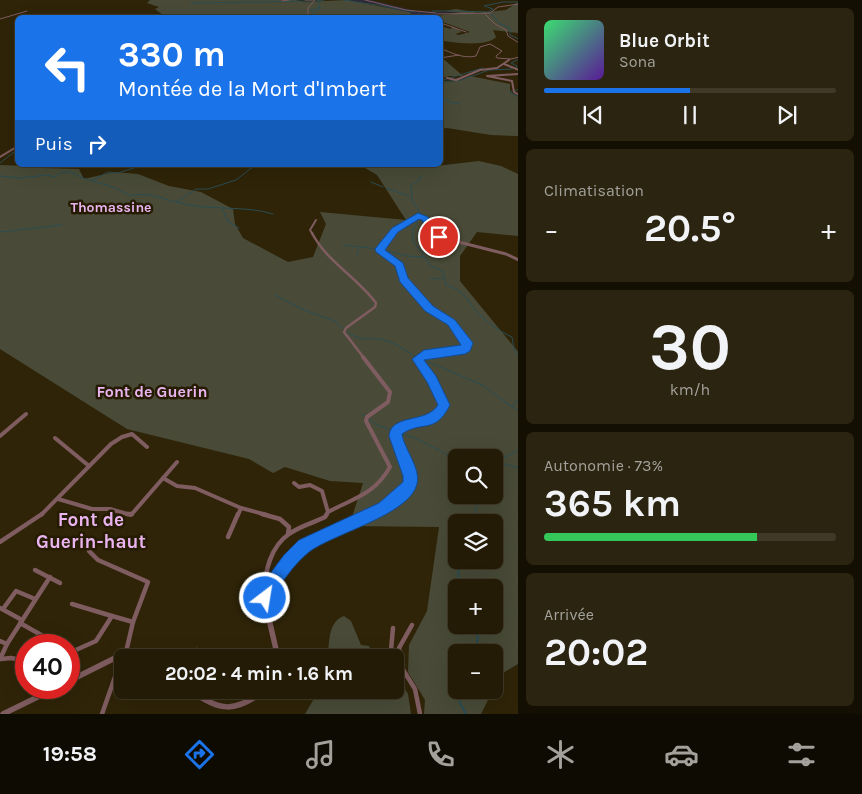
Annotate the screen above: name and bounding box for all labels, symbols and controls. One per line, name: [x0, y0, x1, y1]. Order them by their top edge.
text: Blue Orbit: [619, 30, 710, 52]
text: 330 m: [118, 34, 226, 75]
icon: left: [35, 35, 100, 100]
text: Sona: [619, 52, 656, 71]
text: Montée de la Mort d'Imbert: [118, 76, 387, 102]
icon: previous: [579, 101, 607, 129]
icon: pause: [676, 101, 704, 129]
icon: next: [773, 101, 801, 129]
icon: right: [83, 130, 111, 158]
text: Puis: [35, 133, 73, 155]
text: Climatisation: [544, 181, 644, 200]
district label: Thomassine: [70, 199, 152, 216]
text: 20.5°: [644, 206, 736, 251]
text: −: [544, 213, 559, 246]
text: +: [821, 213, 836, 246]
pin: [418, 216, 460, 258]
icon: arrive: [425, 223, 453, 251]
text: 30: [649, 309, 731, 385]
text: km/h: [670, 380, 710, 399]
district label: Font de Guerin: [97, 382, 207, 401]
map controls: [448, 449, 503, 699]
button: search: [448, 449, 503, 504]
text: Autonomie · 73%: [544, 456, 663, 475]
text: 365 km: [544, 481, 681, 526]
district label: Font de Guerin-haut: [36, 509, 146, 553]
button: layers: [448, 514, 503, 569]
position arrow: [238, 571, 290, 623]
button: +: [448, 579, 503, 634]
text: Arrivée: [544, 605, 594, 624]
text: 20:02: [544, 630, 648, 675]
speed limit sign: 40: [15, 634, 80, 699]
button: −: [448, 644, 503, 699]
text: 20:02 · 4 min · 1.6 km: [165, 663, 353, 685]
icon: directions: [182, 737, 217, 772]
icon: music: [303, 737, 338, 772]
icon: phone: [423, 737, 458, 772]
icon: climate: [543, 737, 578, 772]
icon: car: [664, 737, 699, 772]
icon: filters: [784, 737, 819, 772]
text: 19:58: [43, 741, 97, 767]

